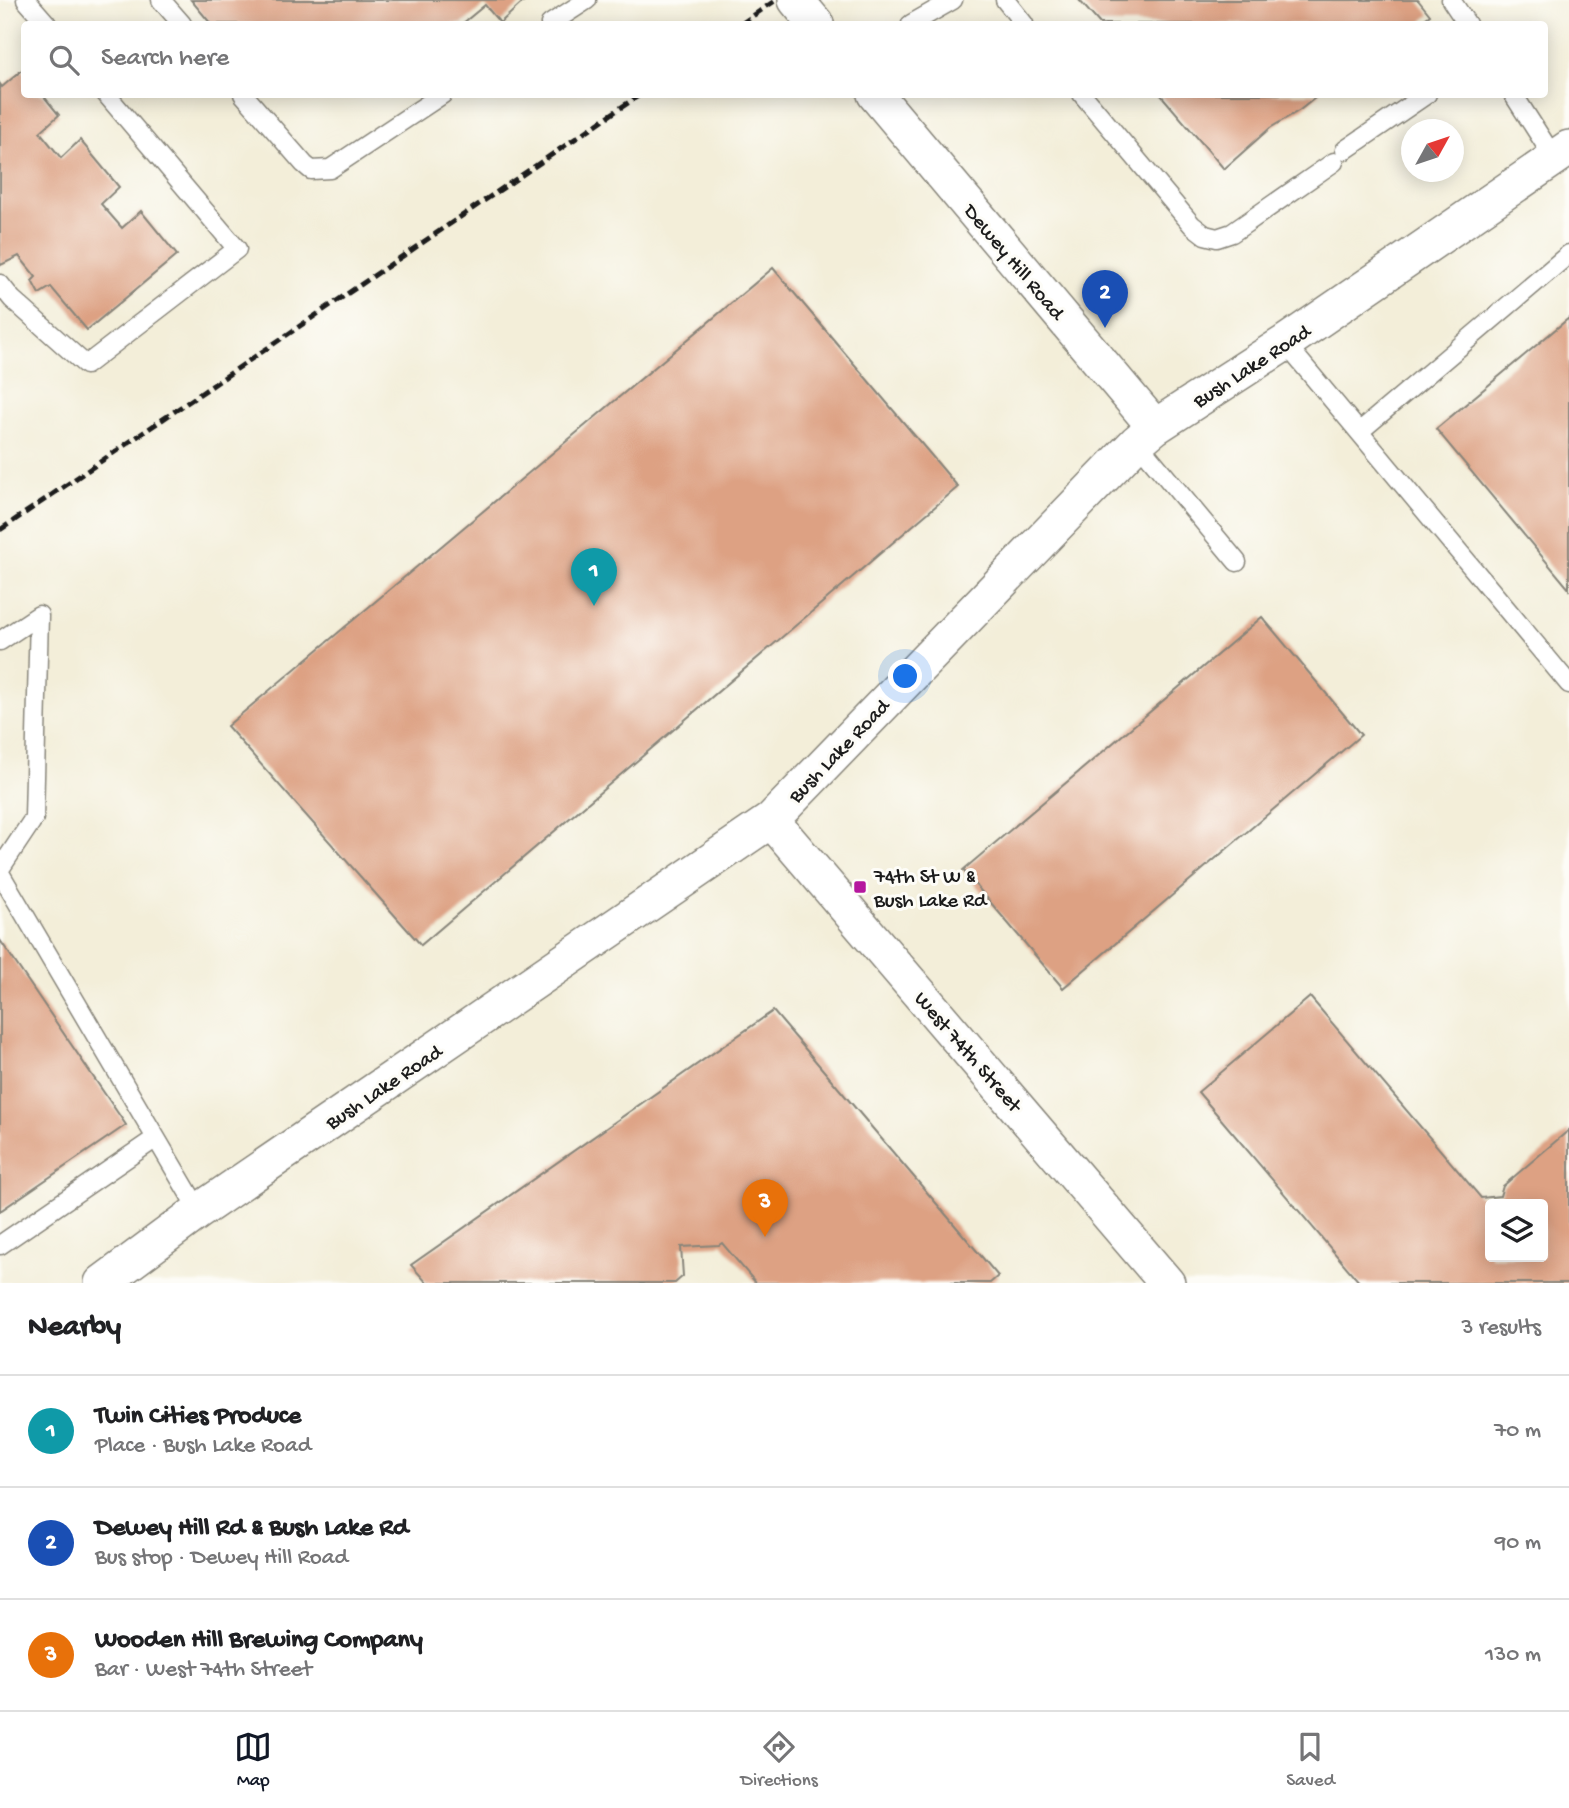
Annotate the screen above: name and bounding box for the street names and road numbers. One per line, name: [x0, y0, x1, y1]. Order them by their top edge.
street label: Dewey Hill Road: [955, 199, 1069, 328]
street label: Bush Lake Road: [1189, 320, 1318, 416]
street label: Bush Lake Road: [784, 694, 898, 810]
street label: West 74th Street: [907, 988, 1027, 1121]
street label: Bush Lake Road: [321, 1040, 449, 1138]

